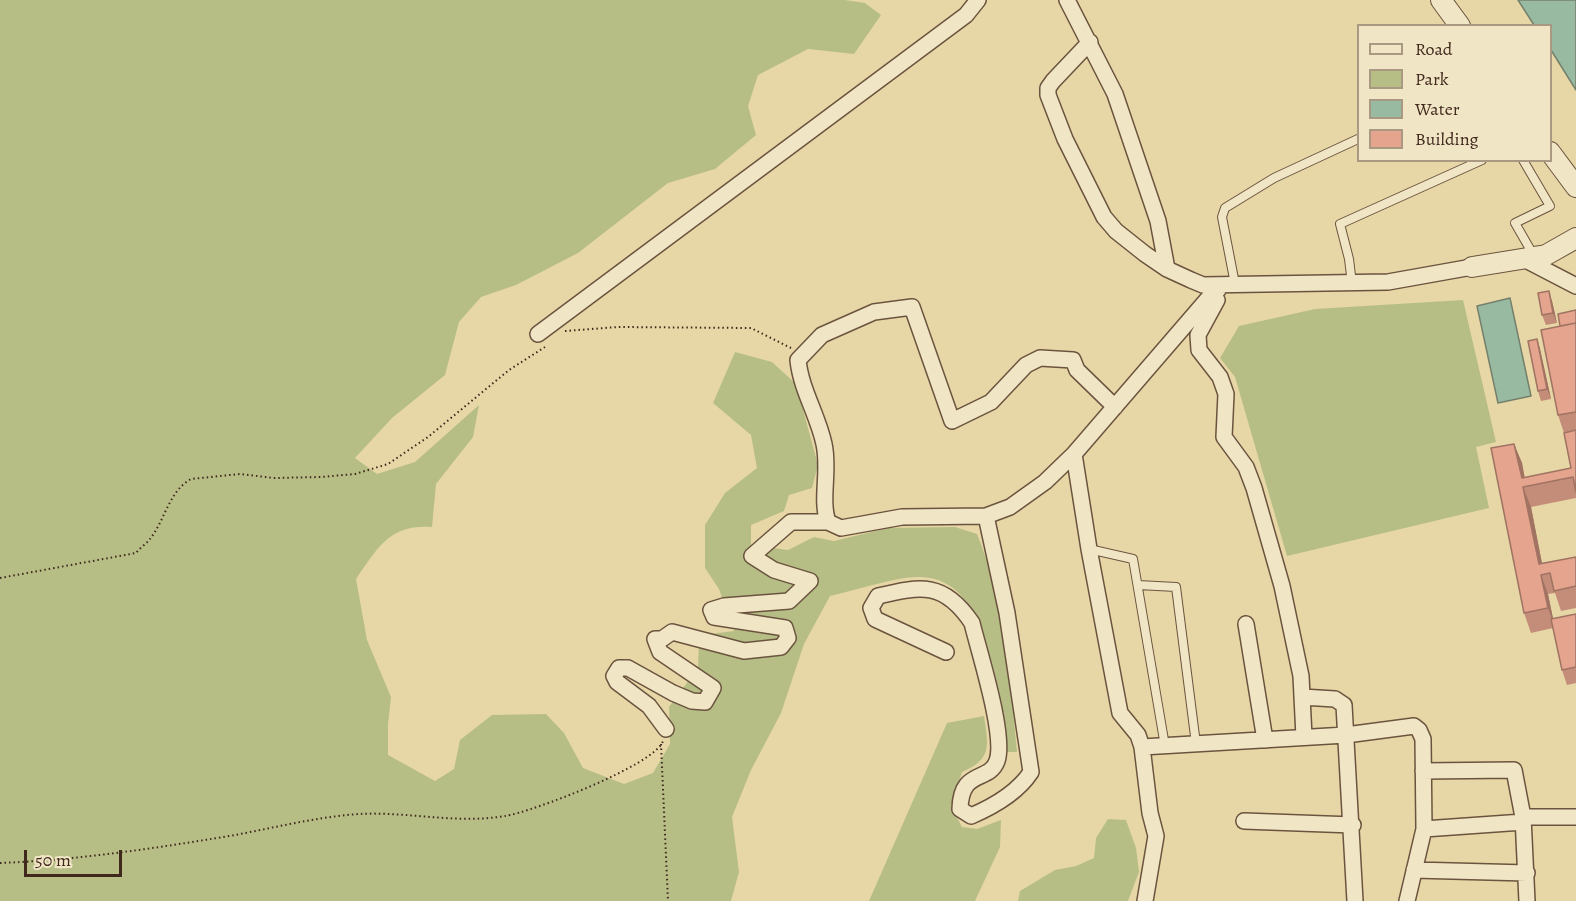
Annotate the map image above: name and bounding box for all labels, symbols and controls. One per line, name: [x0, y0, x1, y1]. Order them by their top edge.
legend: [1357, 24, 1552, 162]
text: Road: [1415, 37, 1452, 61]
text: Park: [1415, 67, 1449, 91]
text: Water: [1415, 97, 1460, 121]
text: Building: [1415, 127, 1479, 151]
scale bar: [27, 838, 124, 876]
text: 50 m: [35, 848, 71, 872]

